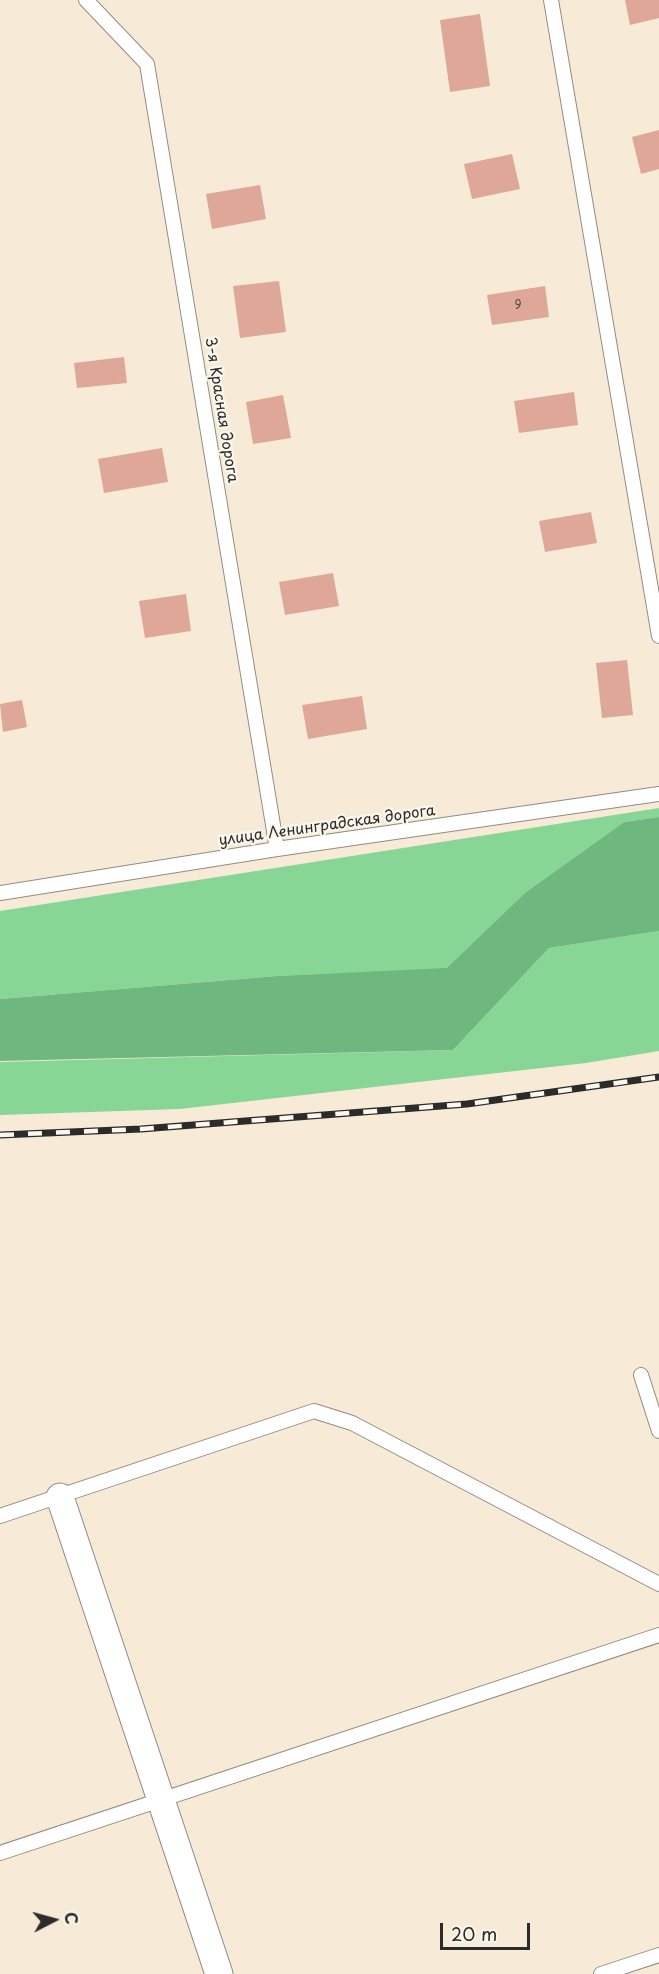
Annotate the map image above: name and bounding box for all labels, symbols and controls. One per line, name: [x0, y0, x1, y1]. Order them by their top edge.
house number: 9: [514, 299, 522, 313]
street label: 3-я Красная дорога: [201, 336, 241, 484]
street label: улица Ленинградская дорога: [218, 802, 436, 850]
north arrow: [24, 1890, 84, 1950]
text: С: [59, 1911, 84, 1925]
scale bar: [443, 1911, 533, 1949]
text: 20 m: [451, 1920, 497, 1947]

